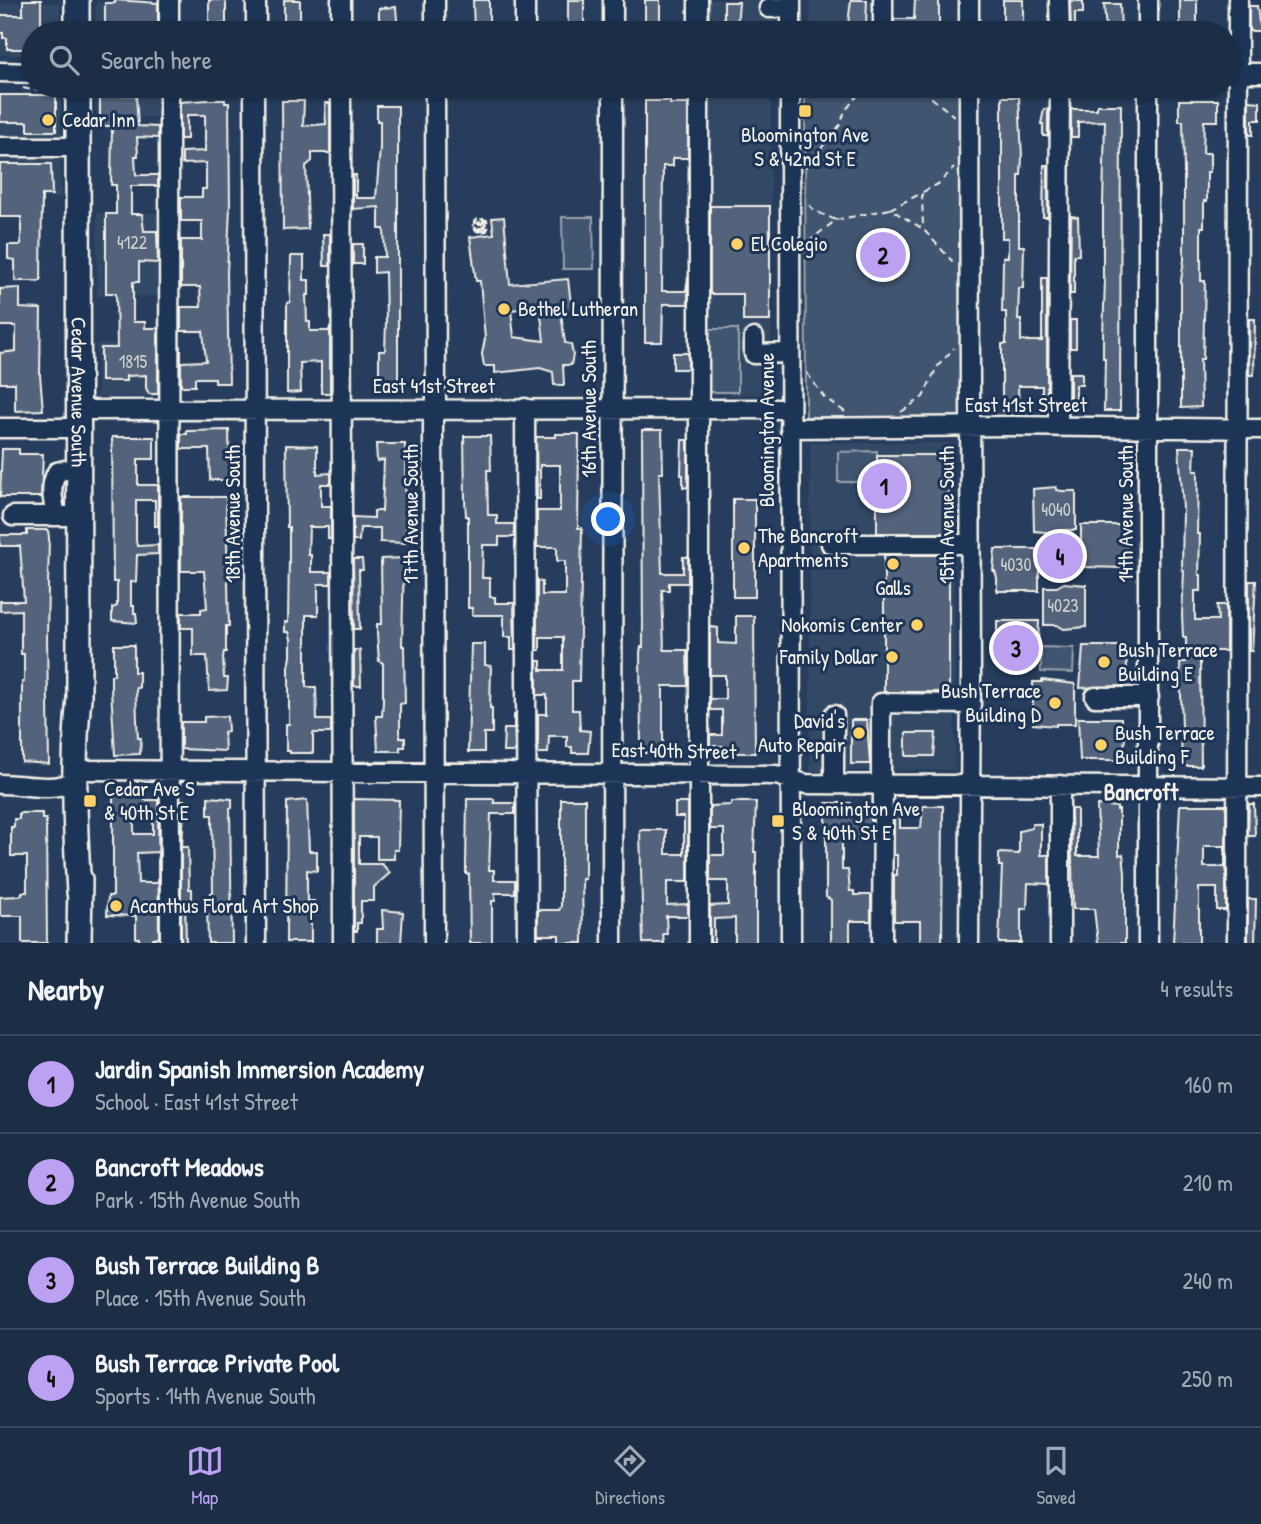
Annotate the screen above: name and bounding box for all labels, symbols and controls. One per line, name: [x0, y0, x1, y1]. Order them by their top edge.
search box: [21, 21, 1240, 98]
icon: search: [45, 41, 83, 79]
text: Search here: [101, 42, 212, 77]
marker: Bloomington Ave S & 42nd St E: [797, 103, 813, 119]
place label: Cedar Inn: [62, 105, 135, 134]
marker: Cedar Inn: [40, 112, 56, 128]
place label: Bloomington Ave S & 42nd St E: [741, 120, 869, 173]
place label: El Colegio: [751, 229, 827, 258]
pin: 2: [860, 229, 906, 281]
house number: 4122: [117, 230, 148, 255]
marker: El Colegio: [729, 236, 745, 252]
place label: Bethel Lutheran: [518, 294, 638, 323]
marker: Bethel Lutheran: [496, 301, 512, 317]
street label: Cedar Avenue South: [64, 317, 94, 467]
street label: 16th Avenue South: [574, 340, 603, 478]
house number: 1815: [119, 349, 148, 374]
street label: Bloomington Avenue: [752, 353, 781, 507]
street label: East 41st Street: [373, 371, 496, 400]
street label: East 41st Street: [965, 390, 1088, 419]
street label: 17th Avenue South: [396, 444, 425, 584]
street label: 18th Avenue South: [218, 445, 247, 583]
street label: 14th Avenue South: [1111, 445, 1140, 583]
street label: 15th Avenue South: [932, 446, 961, 584]
pin: 1: [861, 460, 907, 512]
house number: 4040: [1041, 497, 1071, 522]
your location: [591, 502, 625, 536]
place label: The Bancroft Apartments: [758, 521, 858, 574]
pin: 4: [1037, 530, 1083, 582]
marker: The Bancroft Apartments: [736, 540, 752, 556]
house number: 4030: [1001, 552, 1031, 577]
marker: Galls: [885, 556, 901, 572]
place label: Galls: [875, 573, 911, 602]
house number: 4023: [1047, 593, 1079, 618]
place label: Nokomis Center: [781, 610, 903, 639]
marker: Nokomis Center: [909, 617, 925, 633]
pin: 3: [993, 622, 1039, 674]
place label: Bush Terrace Building E: [1118, 635, 1218, 688]
place label: Family Dollar: [779, 642, 878, 671]
marker: Family Dollar: [884, 649, 900, 665]
marker: Bush Terrace Building E: [1096, 654, 1112, 670]
place label: Bush Terrace Building D: [941, 676, 1041, 729]
marker: Bush Terrace Building D: [1047, 695, 1063, 711]
place label: David's Auto Repair: [758, 706, 845, 759]
place label: Bush Terrace Building F: [1115, 718, 1215, 771]
marker: David's Auto Repair: [851, 725, 867, 741]
street label: East 40th Street: [611, 735, 737, 766]
marker: Bush Terrace Building F: [1093, 737, 1109, 753]
place label: Cedar Ave S & 40th St E: [104, 774, 195, 827]
district label: Bancroft: [1104, 776, 1179, 807]
marker: Cedar Ave S & 40th St E: [82, 793, 98, 809]
place label: Bloomington Ave S & 40th St E: [792, 794, 920, 847]
marker: Bloomington Ave S & 40th St E: [770, 813, 786, 829]
place label: Acanthus Floral Art Shop: [130, 891, 318, 920]
marker: Acanthus Floral Art Shop: [108, 898, 124, 914]
text: Nearby: [28, 969, 104, 1009]
text: 4 results: [1160, 973, 1233, 1004]
text: Jardin Spanish Immersion Academy: [95, 1051, 424, 1086]
text: 1: [47, 1069, 55, 1100]
text: 160 m: [1184, 1069, 1233, 1100]
text: School · East 41st Street: [95, 1086, 298, 1117]
text: Bancroft Meadows: [95, 1149, 264, 1184]
text: 2: [46, 1167, 56, 1198]
text: 210 m: [1183, 1167, 1233, 1198]
text: Park · 15th Avenue South: [95, 1184, 300, 1215]
text: Bush Terrace Building B: [95, 1247, 319, 1282]
text: 3: [46, 1265, 56, 1296]
text: 240 m: [1182, 1265, 1233, 1296]
text: Place · 15th Avenue South: [95, 1282, 306, 1313]
text: Bush Terrace Private Pool: [95, 1345, 339, 1380]
text: 4: [47, 1363, 55, 1394]
text: 250 m: [1181, 1363, 1233, 1394]
text: Sports · 14th Avenue South: [95, 1380, 316, 1411]
tab: Map: [186, 1442, 224, 1510]
tab: Directions: [595, 1442, 665, 1510]
tab: Saved: [1037, 1442, 1075, 1510]

